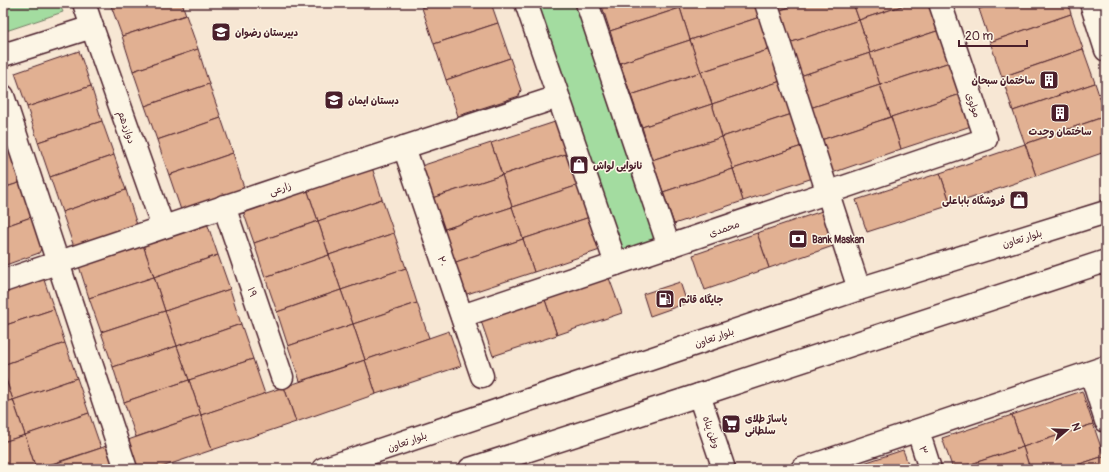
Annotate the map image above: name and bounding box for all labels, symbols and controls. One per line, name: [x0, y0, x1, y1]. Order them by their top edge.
school or university icon: دبیرستان رضوان: [210, 21, 232, 43]
scale bar: [959, 22, 1027, 48]
place label: دبیرستان رضوان: [235, 27, 299, 39]
text: 20 m: [965, 29, 994, 44]
building icon: ساختمان سبحان: [1038, 69, 1060, 91]
place label: ساختمان سبحان: [971, 75, 1035, 87]
school or university icon: دبستان ایمان: [323, 89, 345, 111]
street label: مولوی: [963, 91, 983, 119]
place label: دبستان ایمان: [348, 95, 399, 107]
building icon: ساختمان وحدت: [1049, 102, 1071, 124]
street label: دوازدهم: [114, 109, 137, 146]
place label: ساختمان وحدت: [1028, 126, 1092, 138]
shop icon: نانوایی لواش: [568, 154, 590, 176]
place label: نانوایی لواش: [593, 160, 643, 173]
street label: زارعی: [268, 180, 293, 199]
shop icon: فروشگاه باباعلی: [1008, 189, 1030, 211]
place label: فروشگاه باباعلی: [942, 194, 1005, 207]
street label: محمدی: [707, 218, 741, 240]
street label: بلوار تعاون: [1001, 227, 1044, 251]
bank icon: Bank Maskan: [787, 228, 809, 250]
place label: Bank Maskan: [812, 234, 865, 246]
street label: ۲۰: [435, 255, 449, 268]
street label: ۱۹: [245, 286, 259, 299]
fuel station icon: جایگاه قائم: [654, 288, 676, 310]
place label: جایگاه قائم: [679, 293, 724, 307]
street label: بلوار تعاون: [693, 326, 736, 350]
north arrow: [1047, 410, 1087, 450]
supermarket icon: پاساژ طلای سلطانی: [720, 413, 742, 435]
place label: پاساژ طلای سلطانی: [745, 413, 787, 437]
street label: وطن پناه: [700, 415, 722, 450]
text: N: [1069, 421, 1084, 433]
street label: بلوار تعاون: [386, 430, 429, 454]
street label: ۳: [916, 445, 930, 456]

